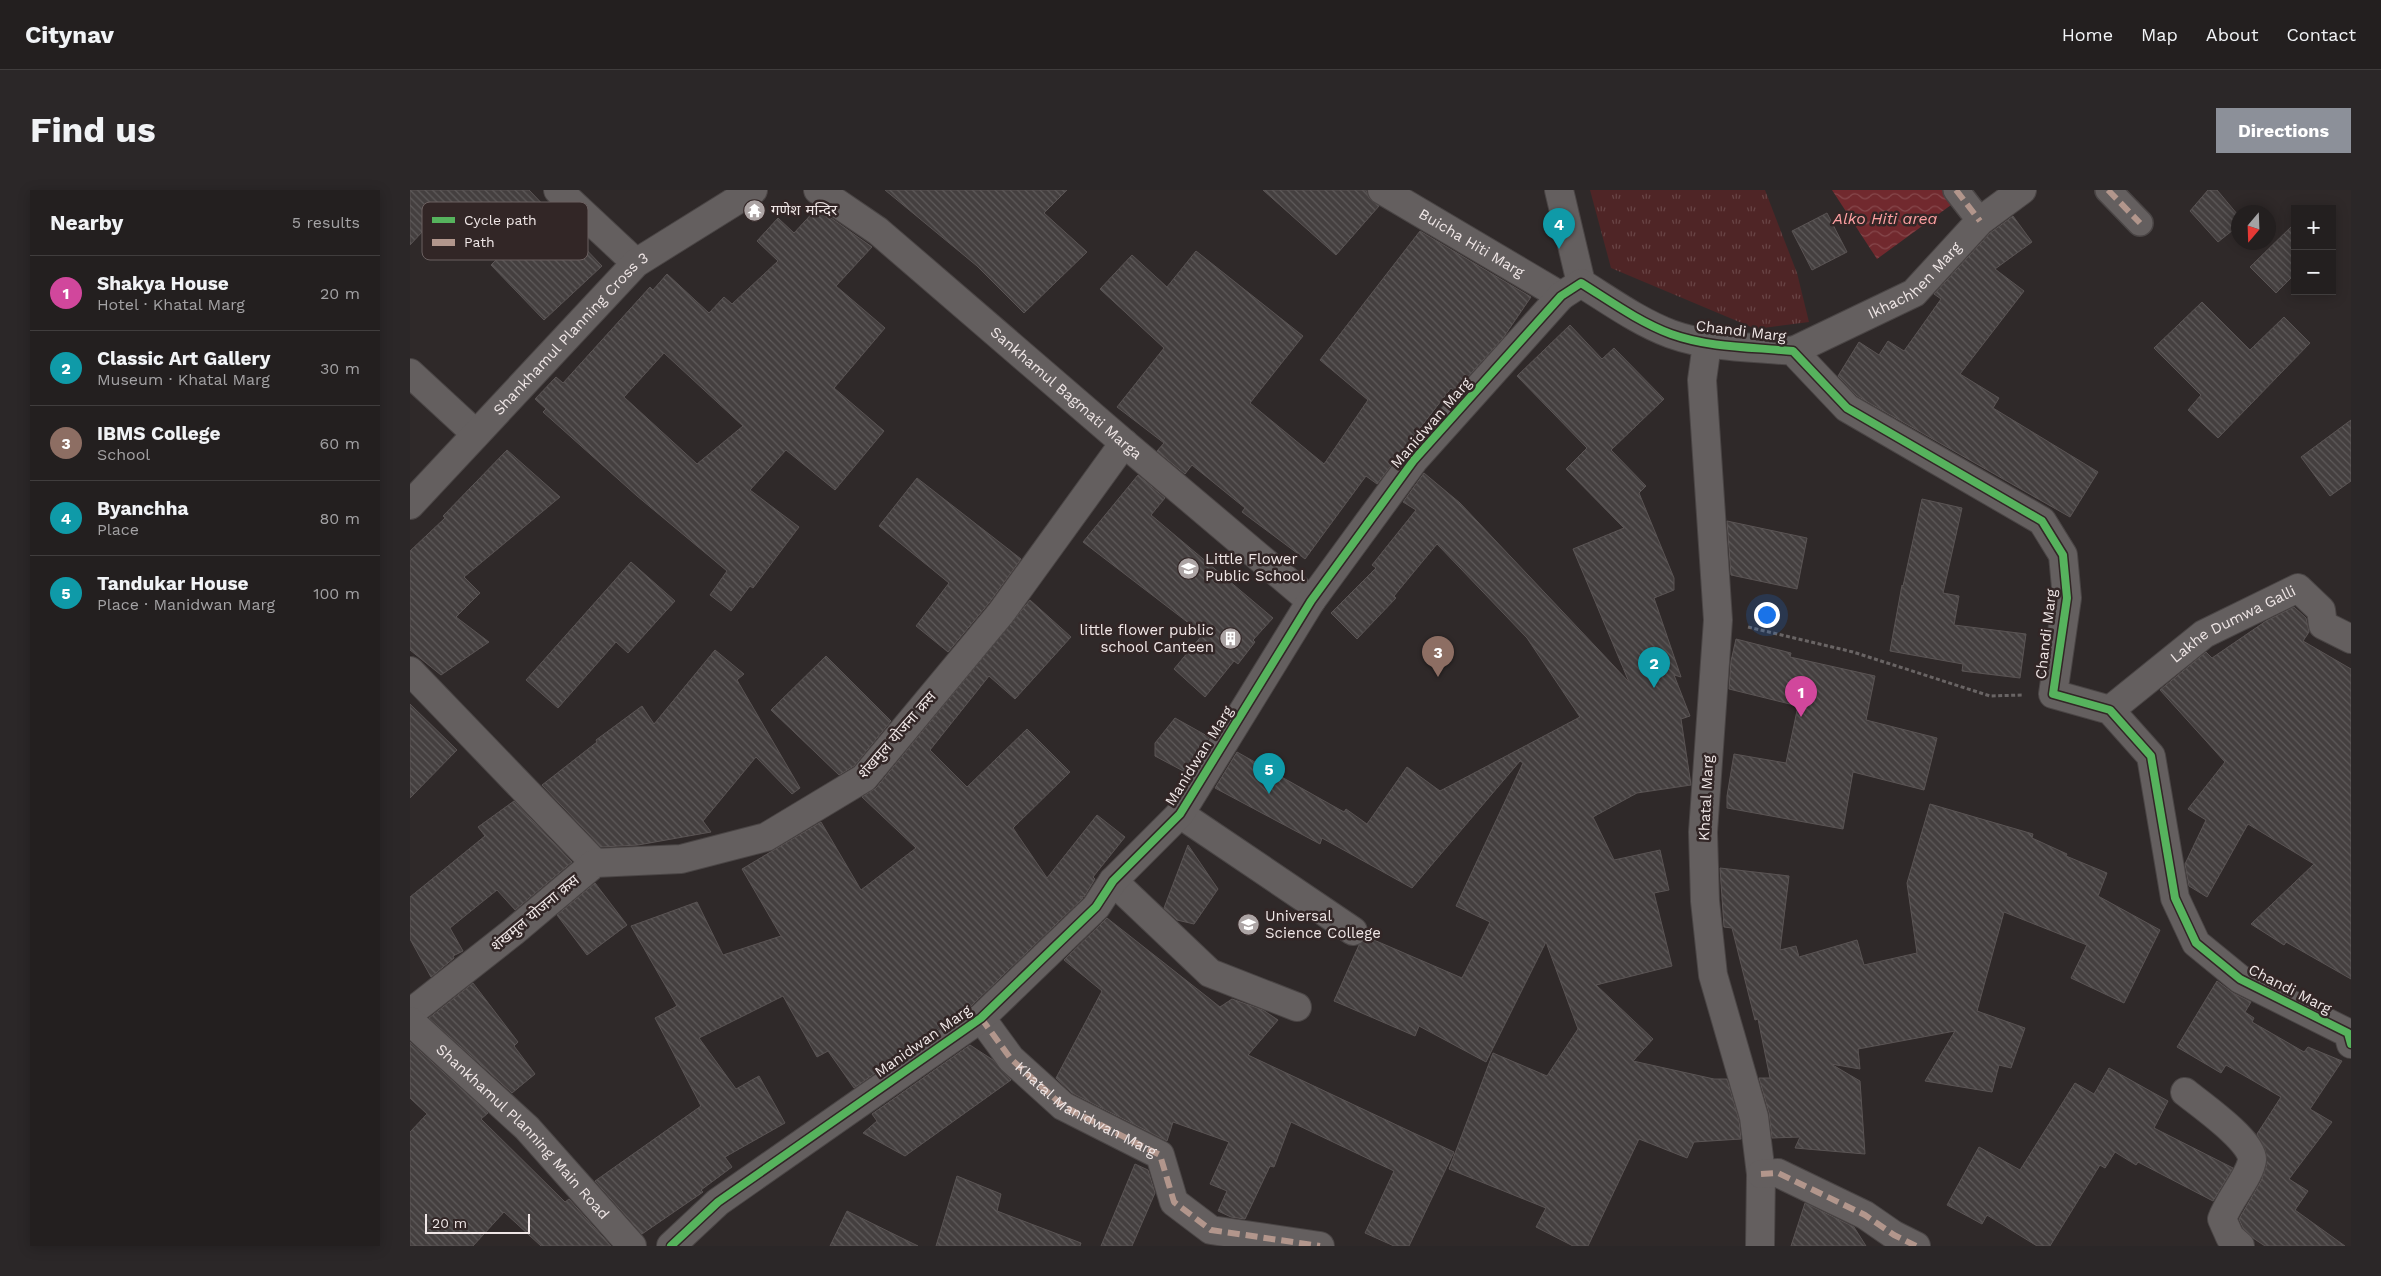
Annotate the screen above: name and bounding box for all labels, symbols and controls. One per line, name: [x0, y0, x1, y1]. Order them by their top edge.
text: Citynav: [25, 21, 114, 49]
text: Home: [2062, 24, 2113, 45]
text: Map: [2141, 24, 2178, 45]
text: About: [2206, 24, 2258, 45]
text: Contact: [2286, 24, 2356, 45]
button: Directions: [2216, 108, 2351, 153]
text: Find us: [30, 109, 156, 151]
temple icon: गणेश मन्दिर: [743, 198, 767, 222]
place label: गणेश मन्दिर: [771, 201, 838, 219]
legend: [422, 202, 588, 260]
street label: Buicha Hiti Marg: [1416, 205, 1527, 281]
north arrow: [2231, 205, 2276, 250]
map controls: [2291, 205, 2336, 295]
button: +: [2291, 205, 2336, 250]
pin: 4: [1543, 208, 1575, 249]
water label: Alko Hiti area: [1832, 209, 1937, 228]
text: Nearby: [50, 210, 123, 235]
text: Cycle path: [464, 212, 537, 228]
text: 5 results: [292, 213, 360, 232]
text: Path: [464, 234, 495, 250]
street label: Ikhachhen Marg: [1865, 238, 1965, 323]
street label: Shankhamul Planning Cross 3: [489, 249, 652, 419]
button: −: [2291, 250, 2336, 295]
text: Shakya House: [97, 272, 229, 295]
text: 1: [63, 284, 69, 303]
text: 20 m: [320, 284, 360, 303]
text: Hotel · Khatal Marg: [97, 295, 245, 314]
street label: Chandi Marg: [1695, 317, 1787, 345]
street label: Sankhamul Bagmati Marga: [987, 323, 1146, 463]
text: Classic Art Gallery: [97, 347, 270, 370]
text: 2: [61, 359, 71, 378]
text: 30 m: [320, 359, 360, 378]
text: Museum · Khatal Marg: [97, 370, 270, 389]
street label: Manidwan Marg: [1387, 374, 1475, 472]
text: IBMS College: [97, 422, 220, 445]
text: 3: [61, 434, 71, 453]
text: 60 m: [320, 434, 360, 453]
text: School: [97, 445, 150, 464]
text: Byanchha: [97, 497, 189, 520]
text: 4: [61, 509, 71, 528]
text: 80 m: [319, 509, 360, 528]
text: Place: [97, 520, 139, 539]
place label: Little Flower Public School: [1205, 550, 1305, 585]
school or university icon: Little Flower Public School: [1177, 556, 1201, 580]
text: Tandukar House: [97, 572, 249, 595]
street label: Lakhe Dumwa Galli: [2167, 582, 2299, 667]
text: 5: [61, 584, 71, 603]
text: 100 m: [313, 584, 360, 603]
street label: Chandi Marg: [2032, 588, 2060, 680]
text: Place · Manidwan Marg: [97, 595, 275, 614]
your location: [1754, 602, 1780, 628]
place label: little flower public school Canteen: [1080, 621, 1214, 656]
building icon: little flower public school Canteen: [1218, 627, 1242, 651]
pin: 3: [1422, 636, 1454, 677]
pin: 2: [1638, 647, 1670, 688]
pin: 1: [1785, 676, 1817, 717]
street label: शंखमुल योजना क्रस: [854, 687, 941, 783]
street label: Manidwan Marg: [1161, 703, 1237, 809]
pin: 5: [1253, 753, 1285, 794]
street label: Khatal Marg: [1695, 754, 1717, 842]
street label: शंखमुल योजना क्रस: [487, 870, 584, 956]
place label: Universal Science College: [1265, 907, 1381, 942]
school or university icon: Universal Science College: [1237, 913, 1261, 937]
street label: Chandi Marg: [2245, 960, 2335, 1018]
street label: Manidwan Marg: [871, 1001, 975, 1081]
street label: Shankhamul Planning Main Road: [432, 1040, 613, 1223]
street label: Khatal Manidwan Marg: [1011, 1058, 1160, 1161]
scale bar: [425, 1211, 530, 1234]
text: 20 m: [432, 1215, 467, 1231]

